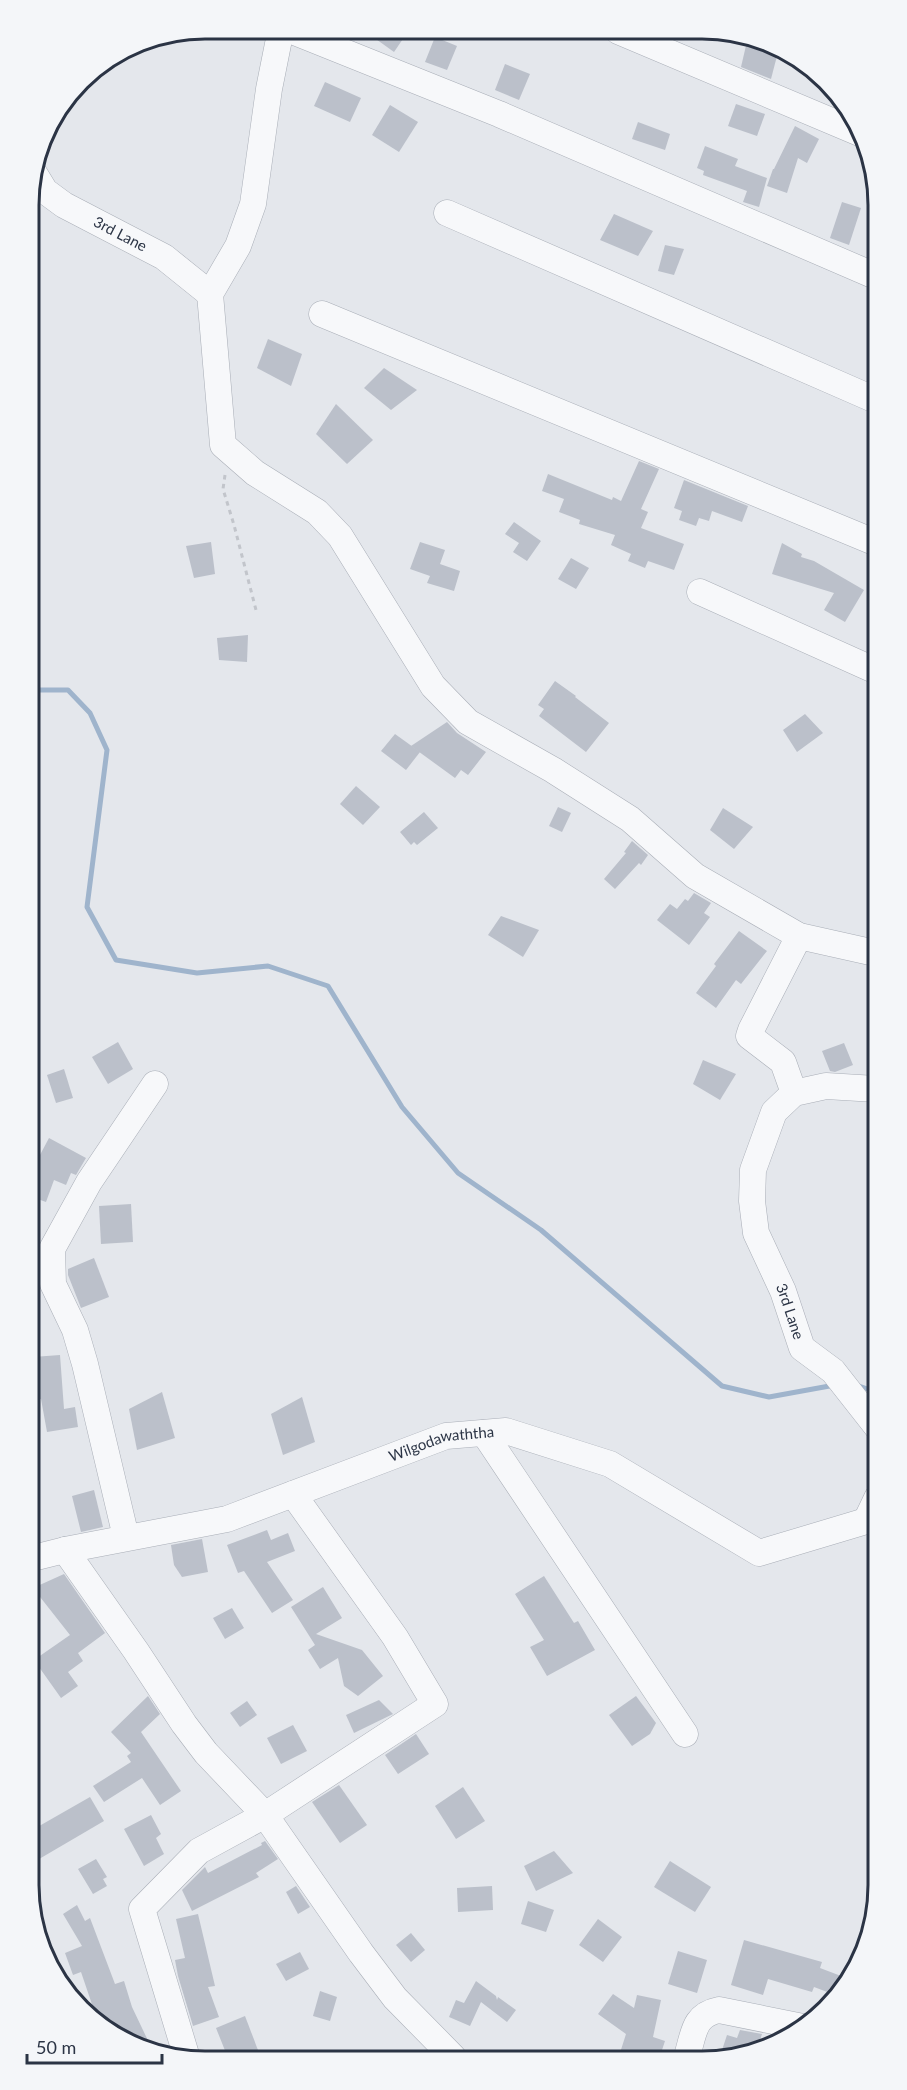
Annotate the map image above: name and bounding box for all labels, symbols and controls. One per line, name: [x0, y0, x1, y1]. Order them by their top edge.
street label: 3rd Lane: [91, 212, 150, 255]
street label: 3rd Lane: [773, 1280, 808, 1341]
street label: Wilgodawaththa: [386, 1422, 495, 1465]
scale bar: [27, 2027, 162, 2065]
text: 50 m: [36, 2036, 76, 2058]

